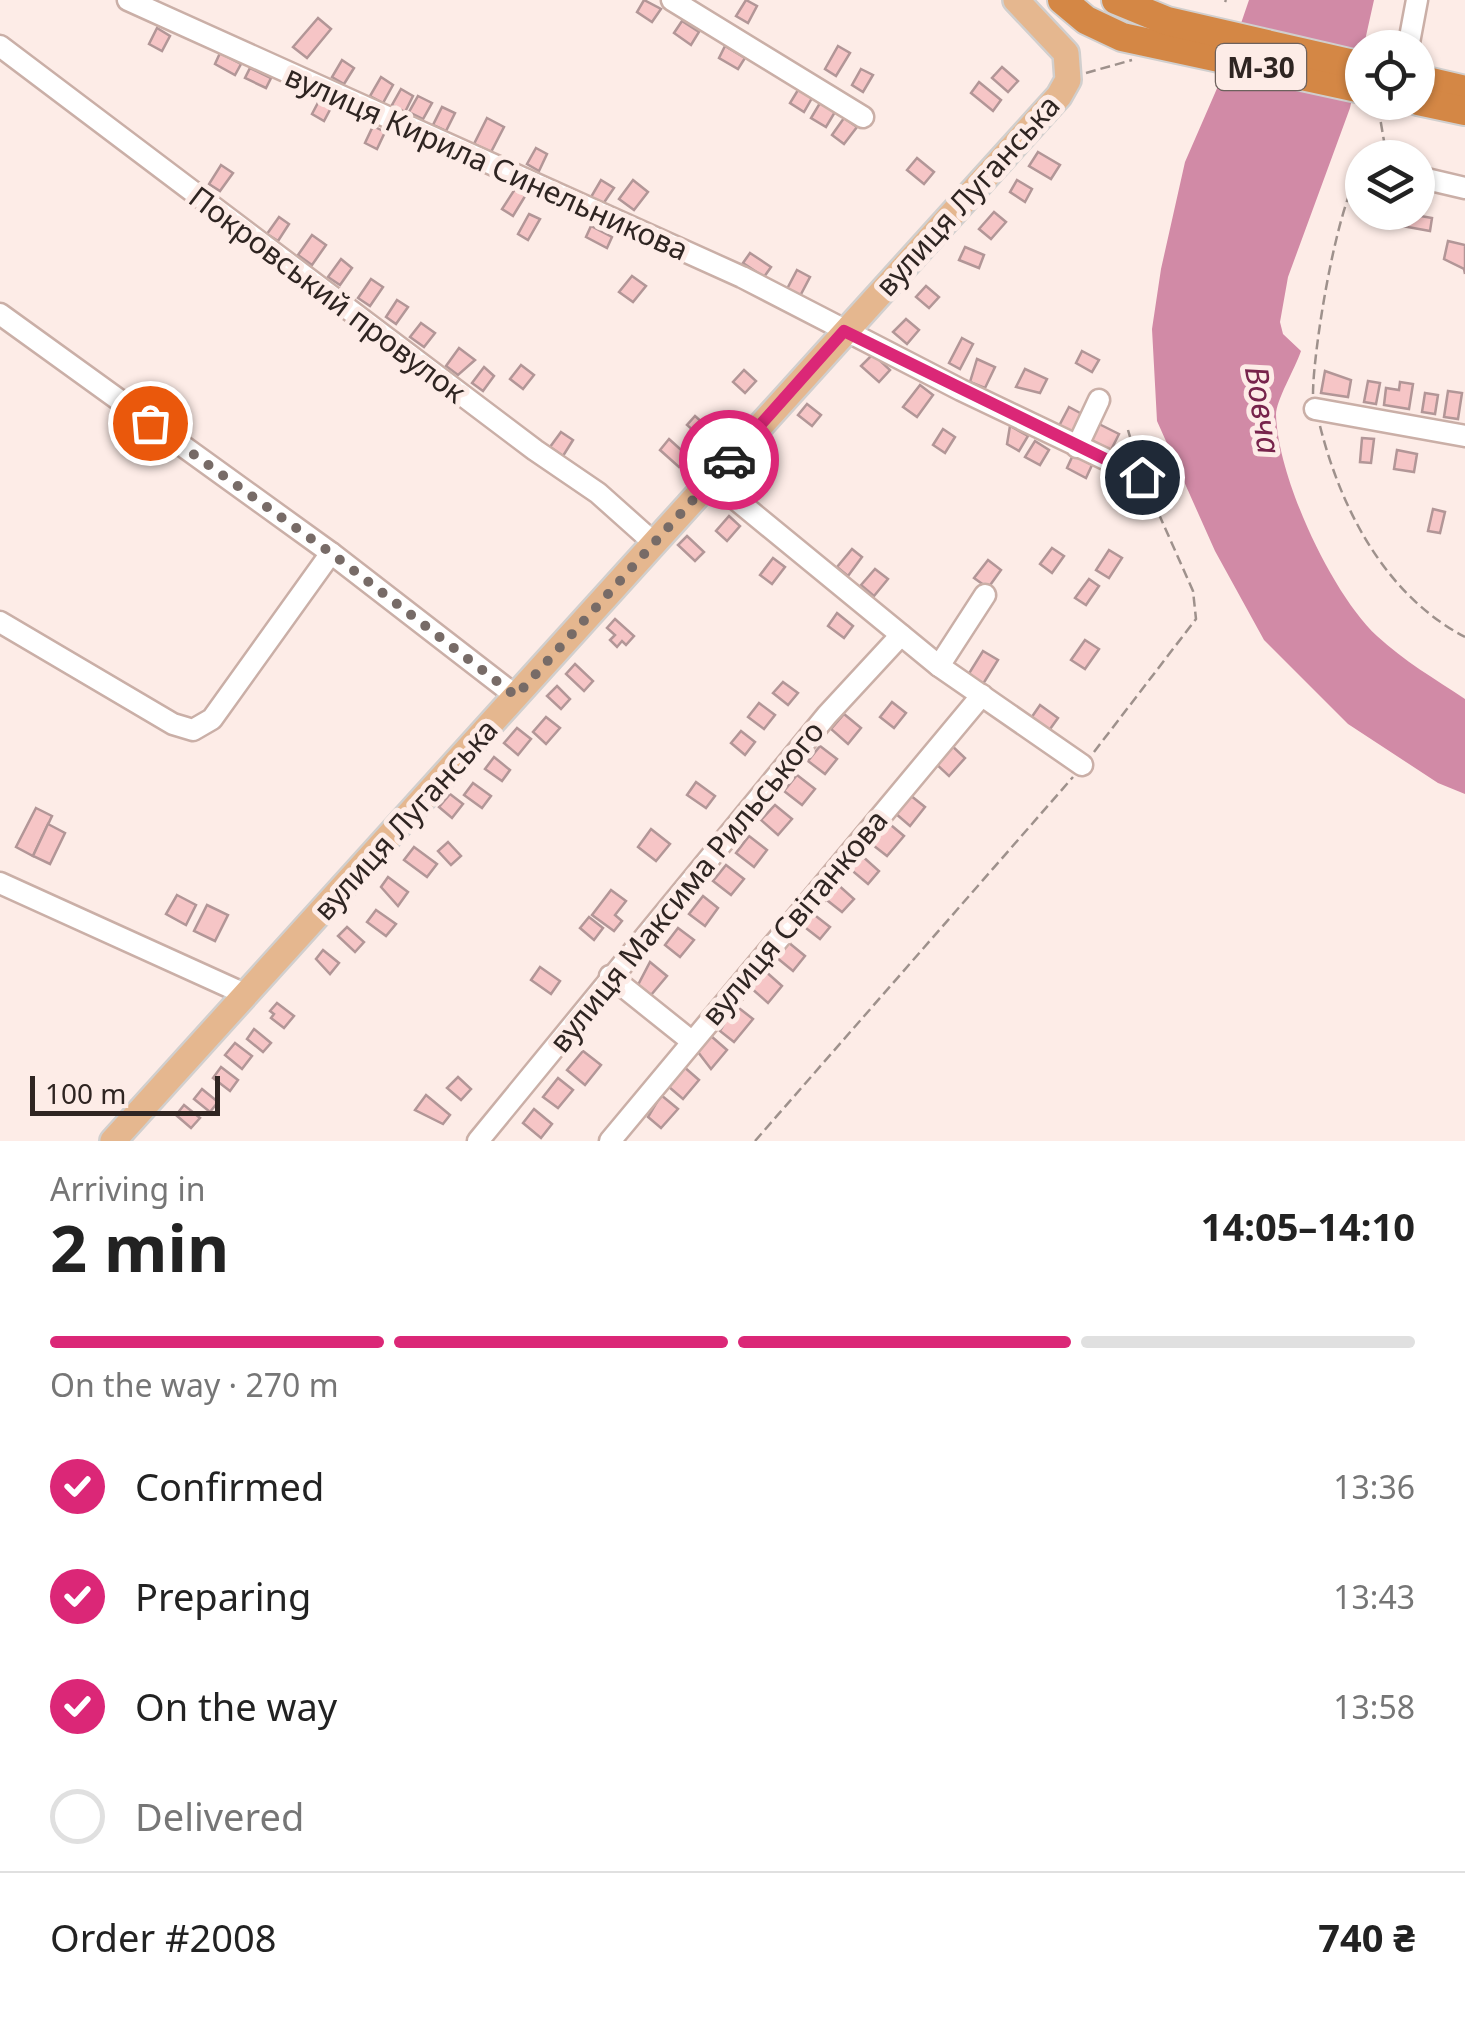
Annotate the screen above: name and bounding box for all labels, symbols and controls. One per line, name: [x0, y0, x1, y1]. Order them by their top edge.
map controls: [1345, 30, 1435, 230]
button: locate: [1345, 30, 1435, 120]
road number: М-30: [1216, 44, 1306, 90]
street label: вулиця Кирила Синельникова: [279, 54, 695, 270]
street label: вулиця Луганська: [866, 86, 1068, 304]
button: layers: [1345, 140, 1435, 230]
street label: Покровський провулок: [181, 176, 475, 412]
water label: Вовча: [1236, 363, 1292, 457]
pin: [108, 381, 193, 466]
icon: bag: [123, 396, 178, 451]
courier: [679, 410, 779, 510]
icon: car: [702, 433, 757, 488]
pin: [1100, 435, 1185, 520]
icon: home: [1115, 450, 1170, 505]
street label: вулиця Луганська: [304, 710, 506, 928]
street label: вулиця Максима Рильського: [539, 711, 833, 1061]
street label: вулиця Світанкова: [692, 800, 896, 1034]
scale bar: [30, 1071, 220, 1116]
text: 100 m: [45, 1074, 127, 1112]
text: Arriving in: [50, 1167, 205, 1210]
text: 14:05–14:10: [1201, 1200, 1415, 1252]
text: 2 min: [50, 1203, 229, 1291]
text: On the way · 270 m: [50, 1363, 339, 1406]
icon: check: [50, 1459, 105, 1514]
text: Confirmed: [135, 1460, 324, 1512]
text: 13:36: [1333, 1465, 1415, 1508]
icon: check: [50, 1569, 105, 1624]
text: Preparing: [135, 1570, 311, 1622]
text: 13:43: [1333, 1575, 1415, 1618]
icon: check: [50, 1679, 105, 1734]
text: On the way: [135, 1680, 337, 1732]
text: 13:58: [1333, 1685, 1415, 1728]
text: Delivered: [135, 1790, 304, 1842]
text: Order #2008: [50, 1911, 276, 1963]
text: 740 ₴: [1318, 1911, 1415, 1963]

